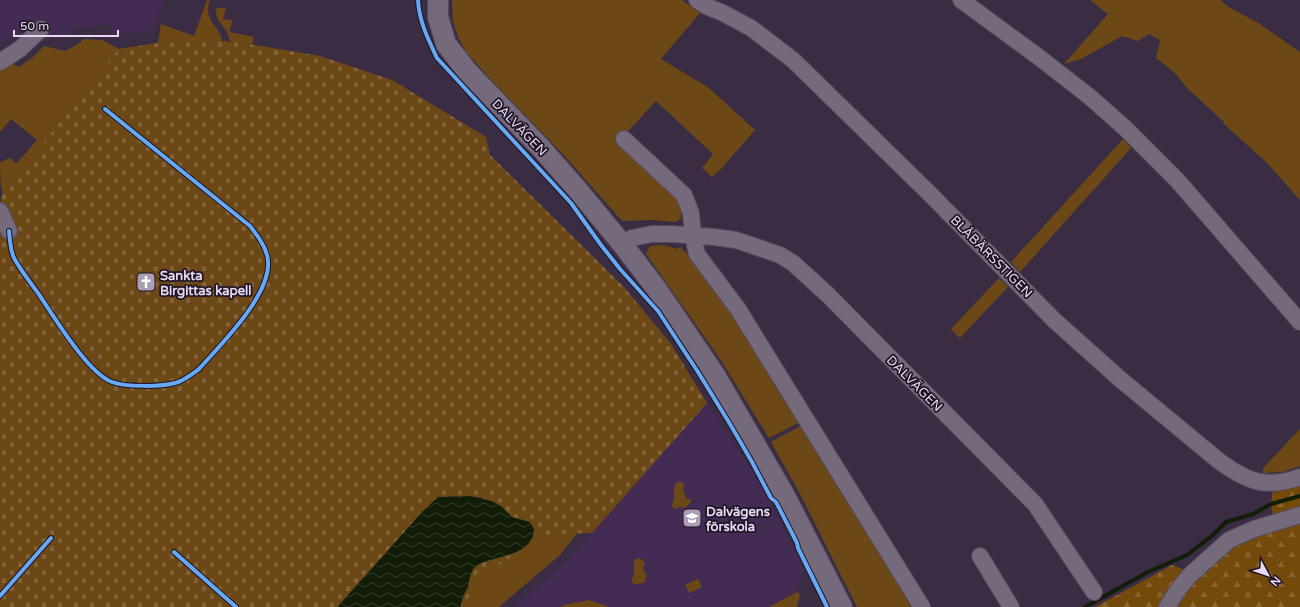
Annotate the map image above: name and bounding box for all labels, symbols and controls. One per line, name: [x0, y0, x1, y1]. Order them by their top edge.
scale bar: [14, 12, 118, 38]
text: 50 m: [20, 19, 49, 33]
street label: DALVÄGEN: [488, 96, 550, 159]
street label: BLÅBÄRSSTIGEN: [947, 212, 1036, 301]
place label: Sankta Birgittas kapell: [160, 268, 252, 299]
church icon: Sankta Birgittas kapell: [135, 271, 157, 293]
street label: DALVÄGEN: [883, 352, 946, 415]
place label: Dalvägens förskola: [705, 504, 770, 535]
school or university icon: Dalvägens förskola: [681, 507, 703, 529]
north arrow: [1248, 555, 1288, 595]
text: N: [1267, 574, 1283, 589]

